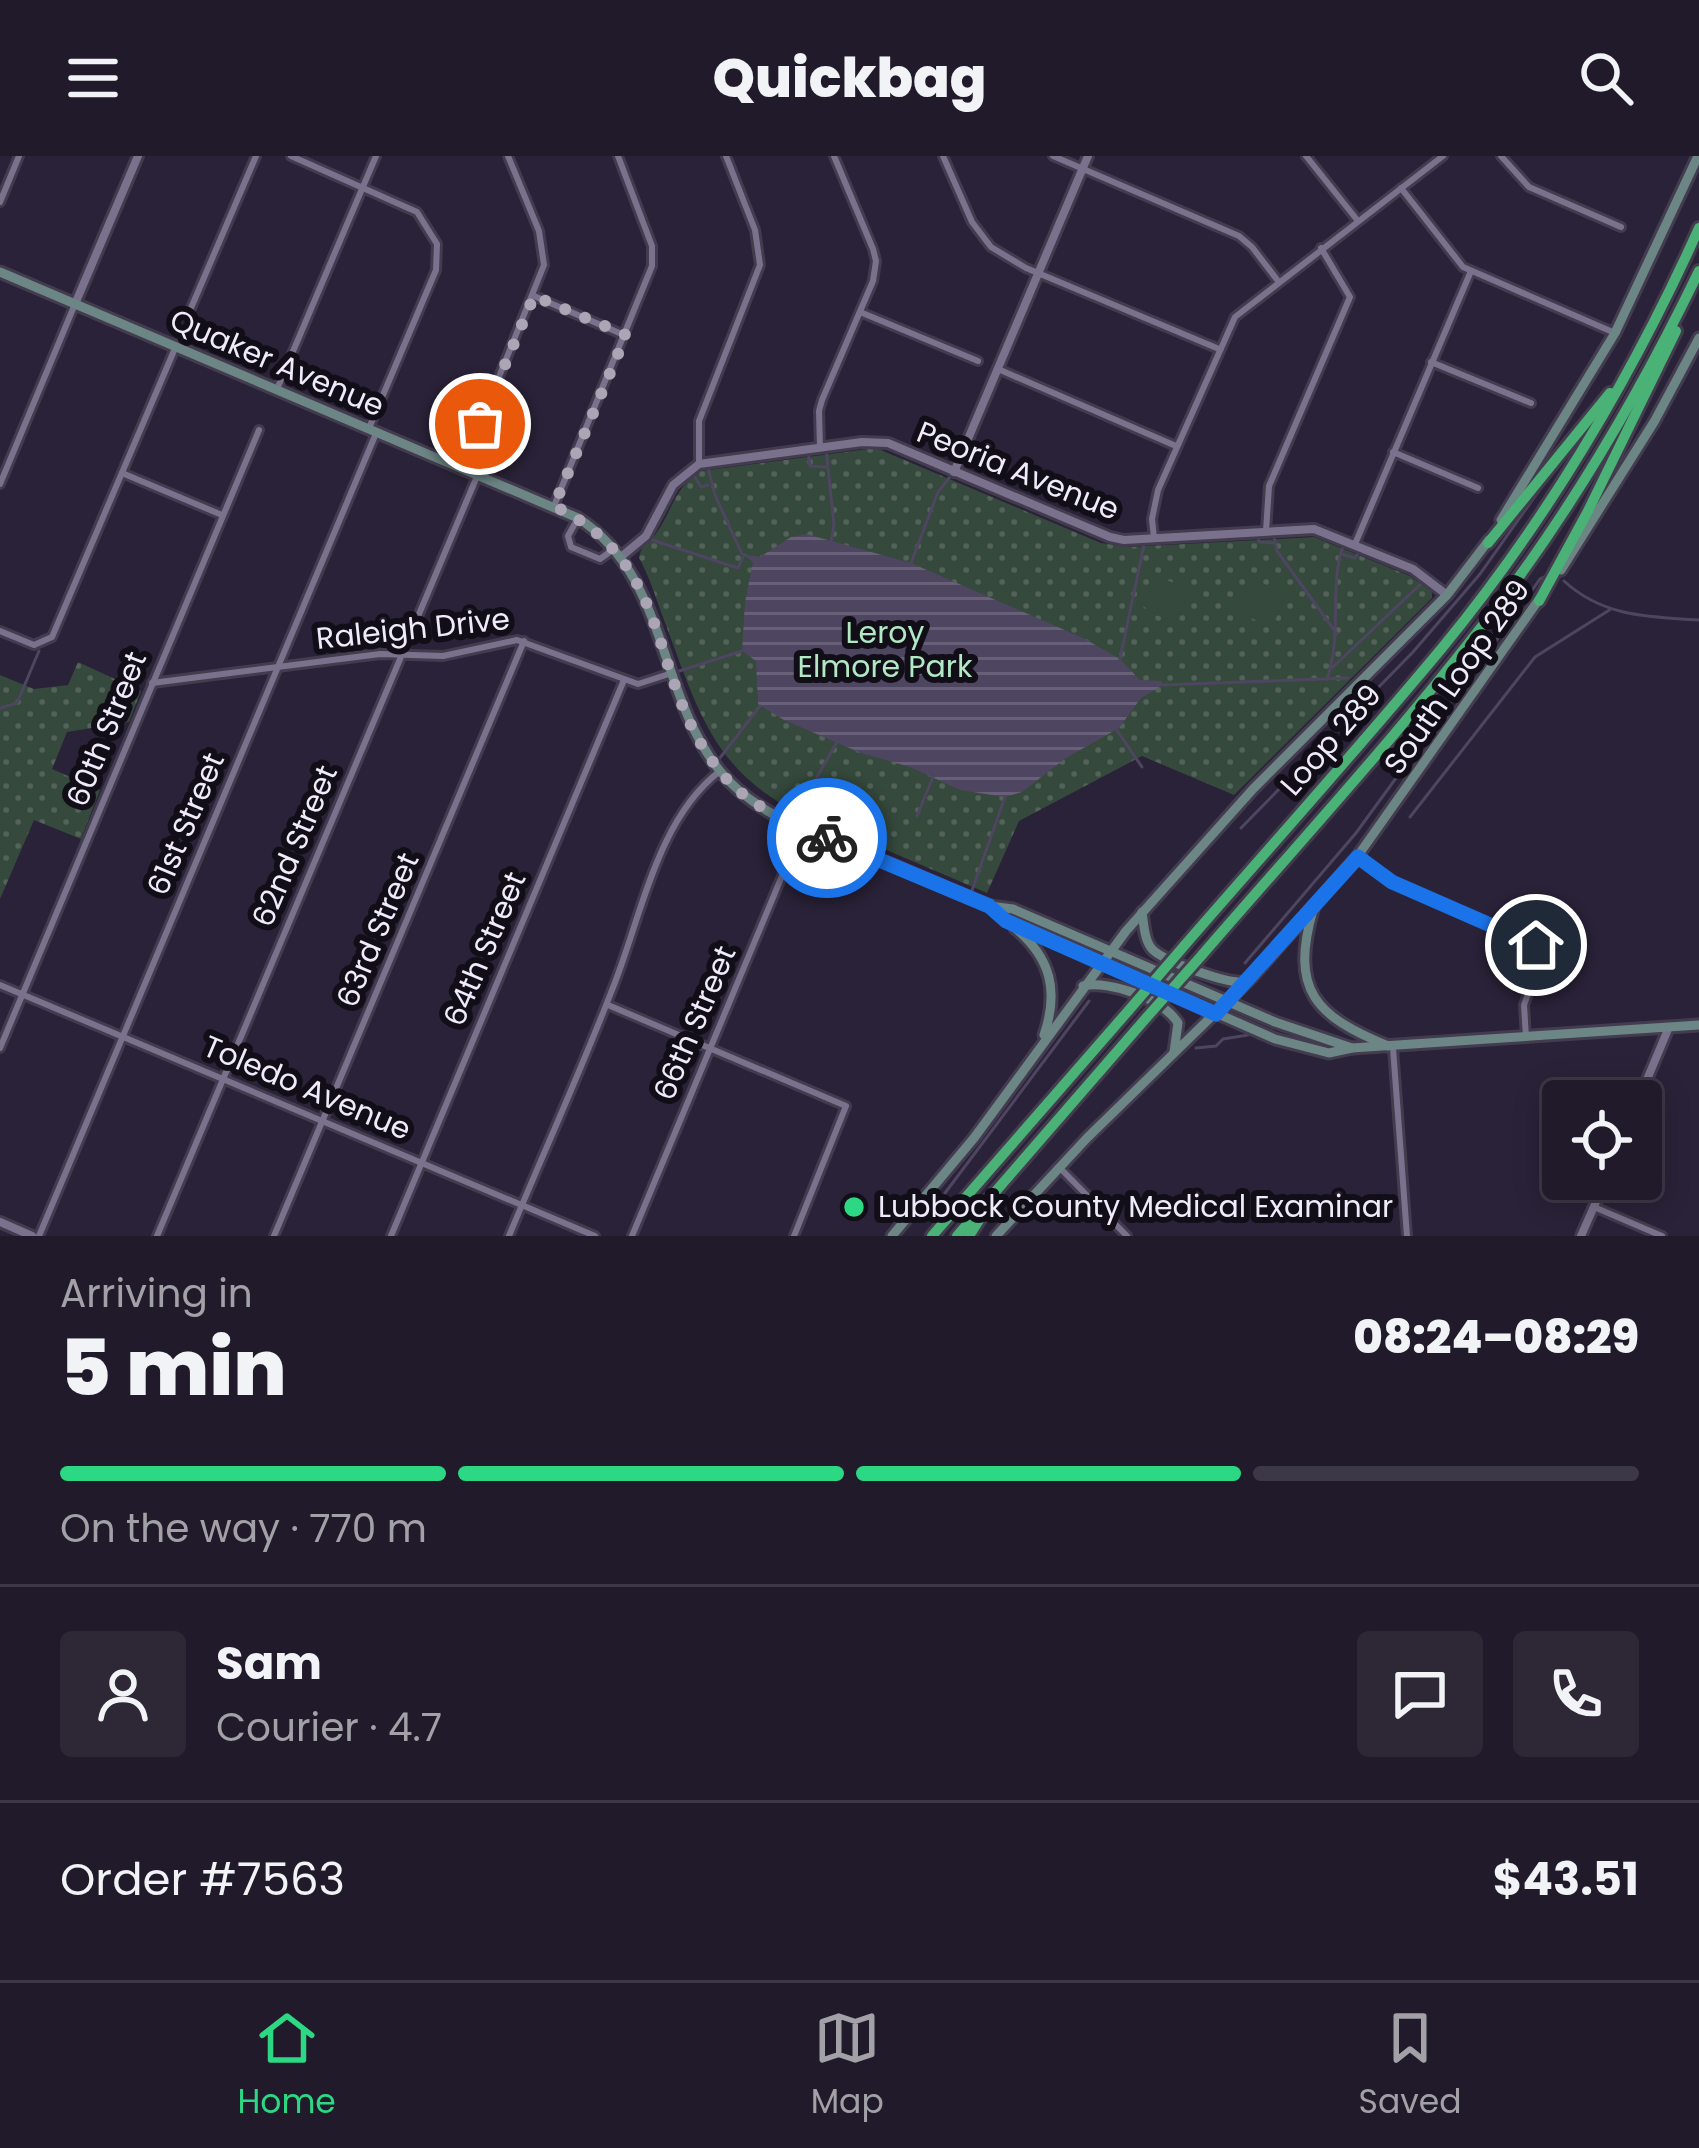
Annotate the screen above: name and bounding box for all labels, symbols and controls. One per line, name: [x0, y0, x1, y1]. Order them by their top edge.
text: Quickbag: [712, 40, 987, 116]
icon: menu: [60, 45, 126, 111]
icon: search: [1573, 45, 1639, 111]
street label: Quaker Avenue: [163, 298, 391, 427]
pin: [429, 373, 531, 475]
icon: bag: [447, 391, 513, 457]
street label: Peoria Avenue: [911, 410, 1126, 531]
street label: South Loop 289: [1373, 571, 1540, 783]
street label: Raleigh Drive: [314, 597, 512, 660]
park label: Leroy Elmore Park: [798, 611, 973, 688]
street label: 60th Street: [56, 645, 157, 813]
street label: Loop 289: [1270, 675, 1391, 805]
street label: 61st Street: [136, 746, 235, 902]
street label: 62nd Street: [241, 758, 348, 933]
courier: [767, 778, 887, 898]
icon: bike: [794, 805, 860, 871]
street label: 63rd Street: [326, 846, 429, 1014]
street label: 64th Street: [433, 865, 536, 1033]
pin: [1485, 894, 1587, 996]
icon: home: [1503, 912, 1569, 978]
street label: 66th Street: [643, 939, 746, 1107]
street label: Toledo Avenue: [197, 1024, 418, 1151]
map controls: [1542, 1080, 1662, 1200]
button: locate: [1542, 1080, 1662, 1200]
place label: Lubbock County Medical Examinar: [878, 1185, 1393, 1228]
marker: Lubbock County Medical Examinar: [841, 1194, 867, 1220]
text: Arriving in: [60, 1266, 253, 1321]
text: 08:24–08:29: [1353, 1306, 1639, 1369]
text: 5 min: [60, 1313, 287, 1422]
text: On the way · 770 m: [60, 1501, 427, 1556]
button: person: [60, 1631, 186, 1757]
button: chat: [1357, 1631, 1483, 1757]
button: phone: [1513, 1631, 1639, 1757]
text: Sam: [216, 1632, 322, 1695]
text: Courier · 4.7: [216, 1700, 442, 1755]
text: Order #7563: [60, 1848, 345, 1911]
text: $43.51: [1493, 1848, 1639, 1911]
tab: Home: [237, 2005, 336, 2127]
tab: Map: [811, 2005, 884, 2127]
tab: Saved: [1359, 2005, 1462, 2127]

